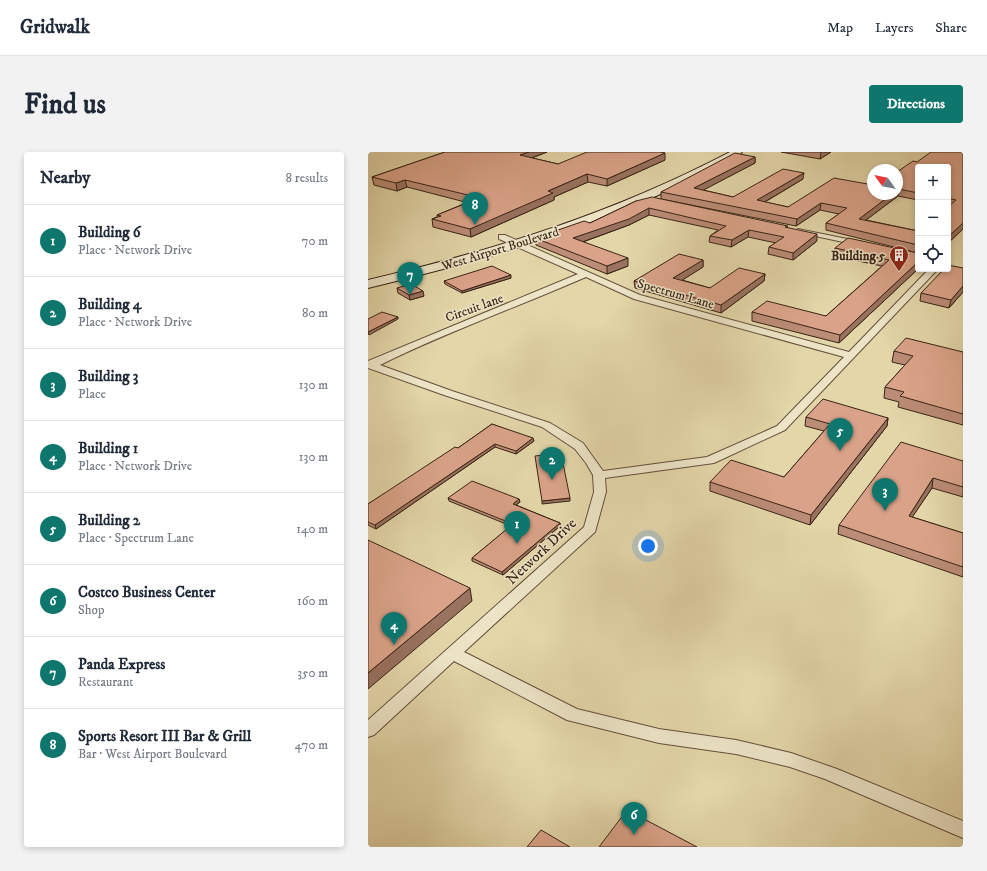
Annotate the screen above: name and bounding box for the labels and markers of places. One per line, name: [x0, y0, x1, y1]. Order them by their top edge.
pin: 8: [462, 192, 488, 225]
building icon: Building 5: [888, 244, 910, 272]
place label: Building 5: [831, 248, 886, 265]
pin: 7: [397, 262, 423, 295]
pin: 5: [827, 418, 853, 451]
pin: 2: [539, 447, 565, 480]
pin: 3: [872, 478, 898, 511]
pin: 1: [504, 511, 530, 544]
pin: 4: [381, 612, 407, 645]
pin: 6: [621, 802, 647, 835]

